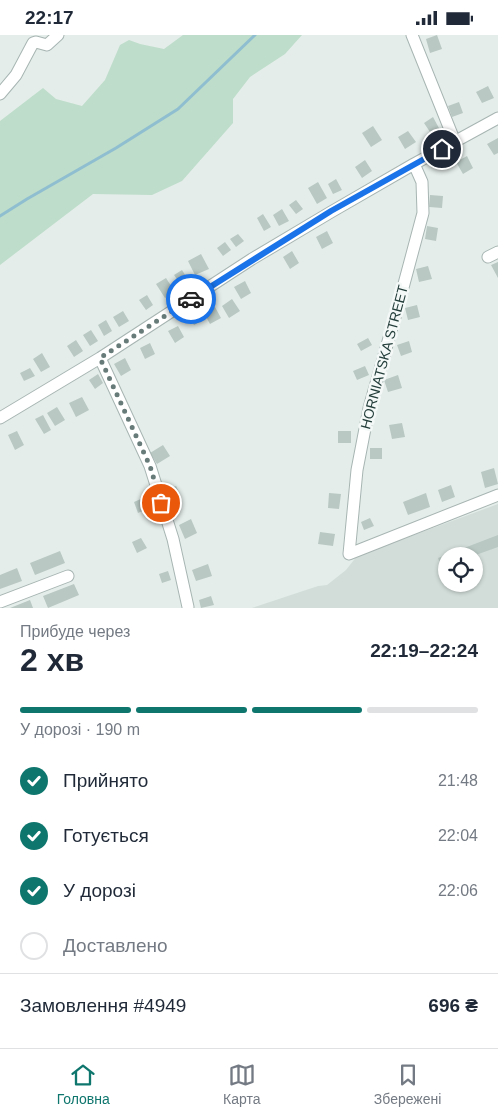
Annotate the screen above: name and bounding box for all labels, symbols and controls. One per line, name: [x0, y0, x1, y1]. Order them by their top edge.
text: 22:17: [25, 7, 74, 28]
pin: [421, 128, 463, 170]
icon: home: [428, 135, 456, 163]
courier: [166, 274, 216, 324]
street label: HORNIATSKA STREET: [357, 283, 411, 431]
icon: car: [177, 285, 205, 313]
pin: [140, 482, 182, 524]
icon: bag: [147, 489, 175, 517]
map controls: [438, 547, 483, 592]
button: locate: [438, 547, 483, 592]
text: Прибуде через: [20, 623, 130, 640]
text: 22:19–22:24: [370, 640, 478, 661]
text: 2 хв: [20, 642, 84, 678]
text: У дорозі · 190 m: [20, 721, 140, 738]
icon: check: [20, 767, 48, 795]
text: Прийнято: [63, 770, 148, 791]
text: 21:48: [438, 772, 478, 789]
icon: check: [20, 822, 48, 850]
text: Готується: [63, 825, 149, 846]
text: 22:04: [438, 827, 478, 844]
icon: check: [20, 877, 48, 905]
text: У дорозі: [63, 880, 136, 901]
text: 22:06: [438, 882, 478, 899]
text: Доставлено: [63, 935, 168, 956]
text: Замовлення #4949: [20, 995, 186, 1016]
text: 696 ₴: [428, 995, 478, 1016]
tab: Головна: [57, 1061, 110, 1107]
tab: Карта: [223, 1061, 261, 1107]
tab: Збережені: [374, 1061, 441, 1107]

